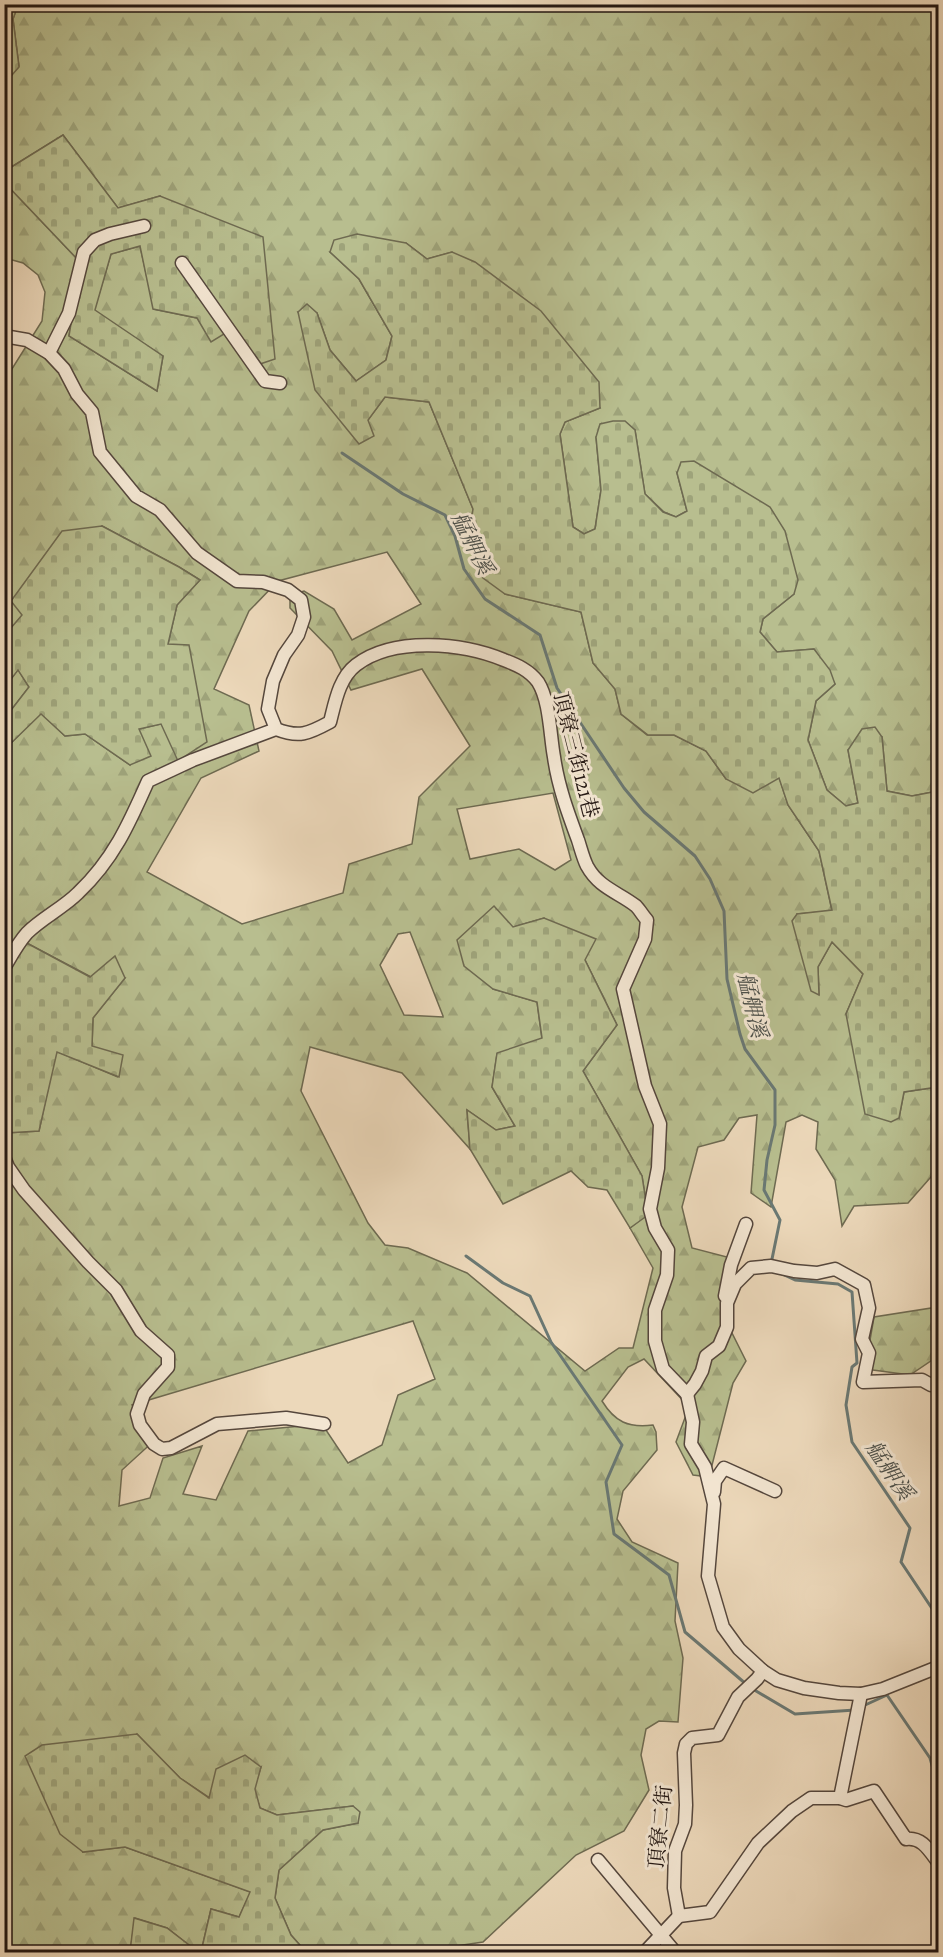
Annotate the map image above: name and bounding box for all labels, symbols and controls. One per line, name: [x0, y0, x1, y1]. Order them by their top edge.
water label: 艋舺溪: [444, 507, 501, 581]
street label: 頂寮三街121巷: [547, 689, 605, 821]
water label: 艋舺溪: [730, 970, 775, 1043]
water label: 艋舺溪: [858, 1435, 921, 1508]
street label: 頂寮二街: [642, 1784, 678, 1870]

